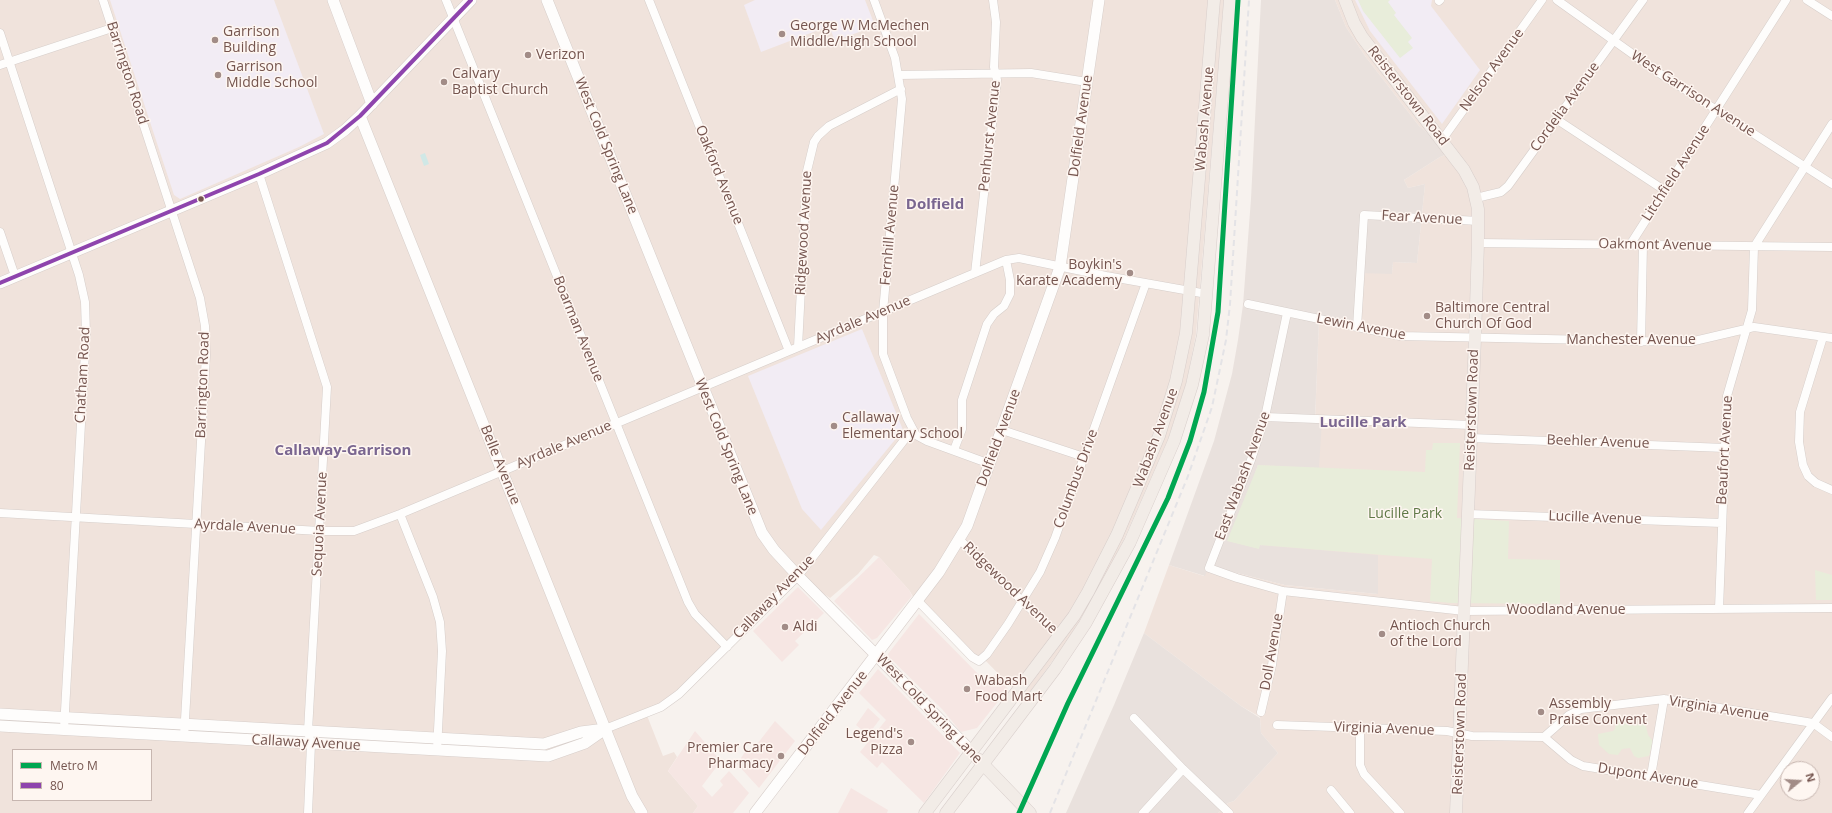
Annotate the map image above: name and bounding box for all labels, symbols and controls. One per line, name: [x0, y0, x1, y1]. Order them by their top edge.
place label: George W McMechen Middle/High School: [790, 18, 929, 50]
street label: Barrington Road: [102, 20, 152, 126]
place label: Garrison Building: [223, 24, 280, 56]
street label: Nelson Avenue: [1456, 25, 1528, 115]
marker: George W McMechen Middle/High School: [777, 29, 787, 39]
marker: Garrison Building: [210, 35, 220, 45]
street label: Reisterstown Road: [1364, 43, 1452, 149]
place label: Verizon: [536, 47, 585, 63]
street label: West Garrison Avenue: [1628, 47, 1758, 141]
marker: Verizon: [523, 50, 533, 60]
place label: Garrison Middle School: [226, 59, 318, 92]
street label: Cordelia Avenue: [1527, 59, 1603, 155]
place label: Calvary Baptist Church: [452, 66, 548, 98]
street label: Wabash Avenue: [1192, 66, 1218, 172]
marker: Garrison Middle School: [213, 70, 223, 80]
street label: Dolfield Avenue: [1066, 74, 1096, 178]
street label: West Cold Spring Lane: [571, 75, 641, 217]
marker: Calvary Baptist Church: [439, 77, 449, 87]
street label: Penhurst Avenue: [976, 80, 1004, 192]
street label: Litchfield Avenue: [1639, 122, 1713, 224]
street label: Oakford Avenue: [691, 123, 747, 227]
street label: Ridgewood Avenue: [792, 170, 816, 296]
street label: Fernhill Avenue: [877, 184, 903, 286]
unlabelled marker: [196, 194, 206, 204]
district label: Dolfield: [906, 196, 964, 214]
street label: Fear Avenue: [1381, 207, 1463, 229]
street label: Oakmont Avenue: [1598, 236, 1712, 254]
place label: Boykin's Karate Academy: [1016, 257, 1122, 290]
marker: Boykin's Karate Academy: [1125, 268, 1135, 278]
street label: Boarman Avenue: [549, 274, 607, 384]
street label: Ayrdale Avenue: [813, 292, 913, 348]
place label: Baltimore Central Church Of God: [1435, 300, 1550, 332]
street label: Lewin Avenue: [1315, 310, 1407, 344]
marker: Baltimore Central Church Of God: [1422, 311, 1432, 321]
street label: Chatham Road: [72, 326, 94, 424]
street label: Barrington Road: [193, 331, 213, 439]
street label: Manchester Avenue: [1566, 332, 1696, 348]
street label: Reisterstown Road: [1461, 349, 1483, 471]
street label: West Cold Spring Lane: [691, 376, 761, 518]
street label: Wabash Avenue: [1130, 386, 1182, 490]
street label: Dolfield Avenue: [974, 387, 1024, 489]
street label: Beaufort Avenue: [1714, 395, 1736, 505]
street label: East Wabash Avenue: [1212, 409, 1274, 543]
place label: Callaway Elementary School: [842, 410, 963, 442]
district label: Lucille Park: [1319, 414, 1407, 432]
street label: Ayrdale Avenue: [514, 417, 614, 473]
marker: Callaway Elementary School: [829, 421, 839, 431]
street label: Belle Avenue: [476, 423, 524, 507]
street label: Columbus Drive: [1050, 427, 1102, 531]
street label: Beehler Avenue: [1546, 432, 1650, 452]
district label: Callaway-Garrison: [275, 442, 411, 460]
street label: Sequoia Avenue: [309, 471, 331, 577]
park label: Lucille Park: [1368, 506, 1442, 522]
street label: Lucille Avenue: [1548, 508, 1642, 528]
street label: Ayrdale Avenue: [194, 516, 296, 538]
street label: Ridgewood Avenue: [959, 539, 1061, 637]
street label: Callaway Avenue: [730, 552, 818, 642]
street label: Woodland Avenue: [1506, 602, 1626, 618]
street label: Doll Avenue: [1257, 612, 1287, 692]
place label: Antioch Church of the Lord: [1390, 618, 1490, 650]
place label: Aldi: [793, 619, 817, 635]
marker: Aldi: [780, 622, 790, 632]
marker: Antioch Church of the Lord: [1377, 629, 1387, 639]
street label: West Cold Spring Lane: [872, 651, 986, 767]
street label: Dolfield Avenue: [795, 667, 871, 759]
place label: Wabash Food Mart: [975, 673, 1042, 706]
street label: Reisterstown Road: [1449, 673, 1471, 795]
marker: Wabash Food Mart: [962, 684, 972, 694]
street label: Virginia Avenue: [1668, 693, 1770, 725]
place label: Assembly Praise Convent: [1549, 696, 1647, 728]
marker: Assembly Praise Convent: [1536, 707, 1546, 717]
street label: Virginia Avenue: [1333, 719, 1435, 739]
place label: Legend's Pizza: [845, 726, 903, 758]
street label: Callaway Avenue: [251, 732, 361, 754]
marker: Legend's Pizza: [906, 737, 916, 747]
place label: Premier Care Pharmacy: [687, 740, 773, 772]
legend: [12, 749, 152, 801]
marker: Premier Care Pharmacy: [776, 751, 786, 761]
text: Metro M: [50, 757, 98, 774]
street label: Dupont Avenue: [1596, 760, 1700, 792]
north arrow: [1780, 761, 1820, 801]
text: N: [1802, 771, 1819, 784]
text: 80: [50, 777, 64, 794]

